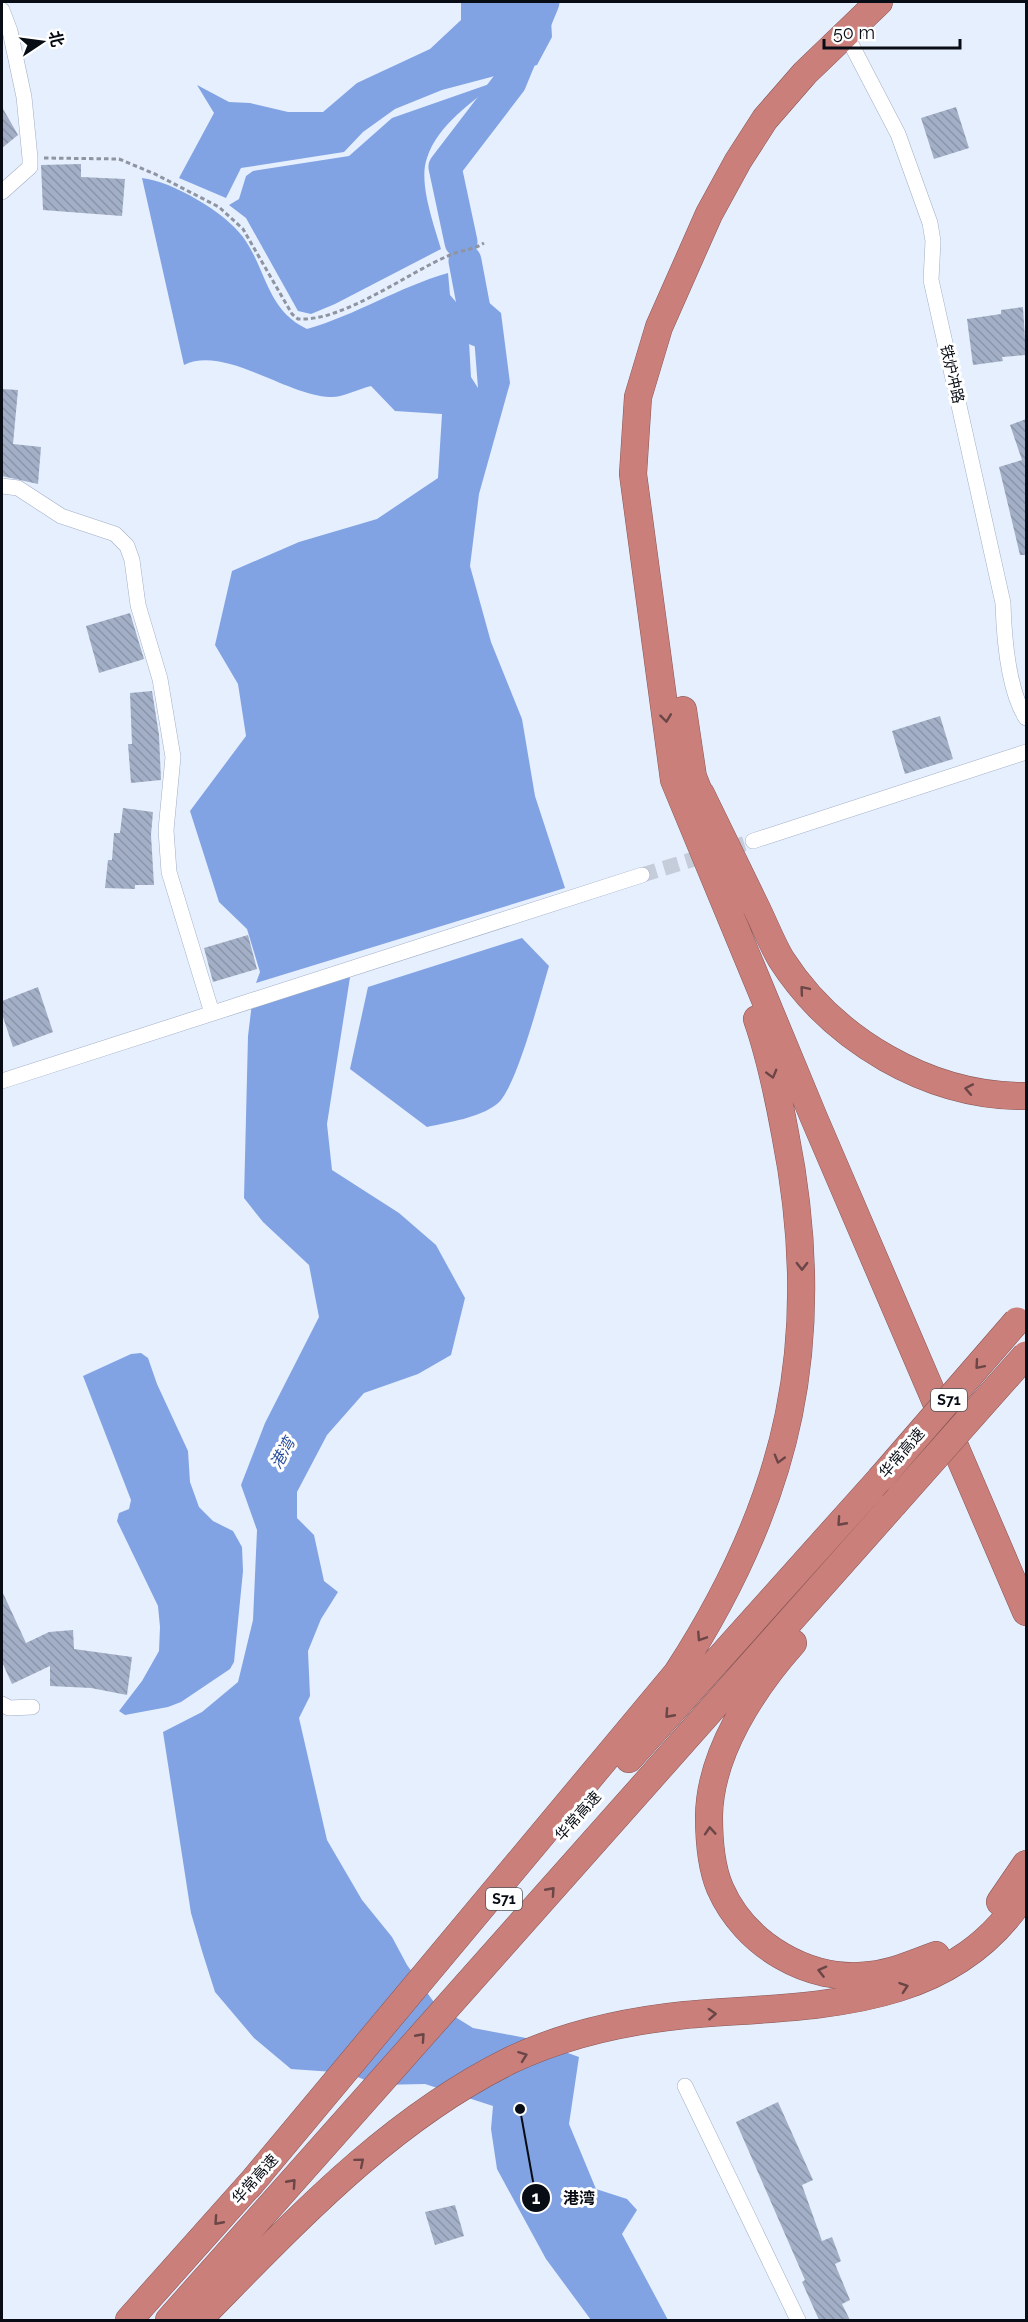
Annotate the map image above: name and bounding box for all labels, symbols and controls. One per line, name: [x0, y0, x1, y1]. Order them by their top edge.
north arrow: [12, 12, 72, 72]
scale bar: [824, 12, 960, 50]
text: 50 m: [833, 22, 875, 43]
text: 北: [45, 29, 67, 49]
street label: 铁炉冲路: [936, 343, 968, 405]
one-way arrow: [659, 713, 671, 722]
one-way arrow: [801, 986, 812, 997]
one-way arrow: [765, 1068, 777, 1079]
one-way arrow: [964, 1083, 974, 1096]
one-way arrow: [796, 1262, 808, 1271]
one-way arrow: [975, 1358, 986, 1369]
road number: S71: [931, 1389, 967, 1411]
street label: 华常高速: [876, 1424, 928, 1482]
water label: 港湾: [266, 1432, 300, 1472]
one-way arrow: [773, 1454, 786, 1464]
one-way arrow: [837, 1515, 848, 1526]
one-way arrow: [696, 1631, 708, 1641]
one-way arrow: [665, 1707, 676, 1718]
street label: 华常高速: [551, 1788, 605, 1844]
one-way arrow: [704, 1826, 717, 1835]
one-way arrow: [544, 1887, 555, 1898]
road number: S71: [486, 1888, 522, 1910]
one-way arrow: [817, 1966, 827, 1979]
one-way arrow: [898, 1981, 909, 1994]
one-way arrow: [707, 2007, 716, 2020]
one-way arrow: [414, 2033, 425, 2044]
one-way arrow: [517, 2051, 528, 2063]
street label: 华常高速: [228, 2151, 282, 2207]
one-way arrow: [353, 2158, 364, 2169]
one-way arrow: [285, 2179, 296, 2189]
callout: 港湾: [521, 2181, 607, 2215]
text: 1: [532, 2187, 541, 2208]
text: 港湾: [563, 2189, 595, 2208]
one-way arrow: [214, 2214, 225, 2224]

